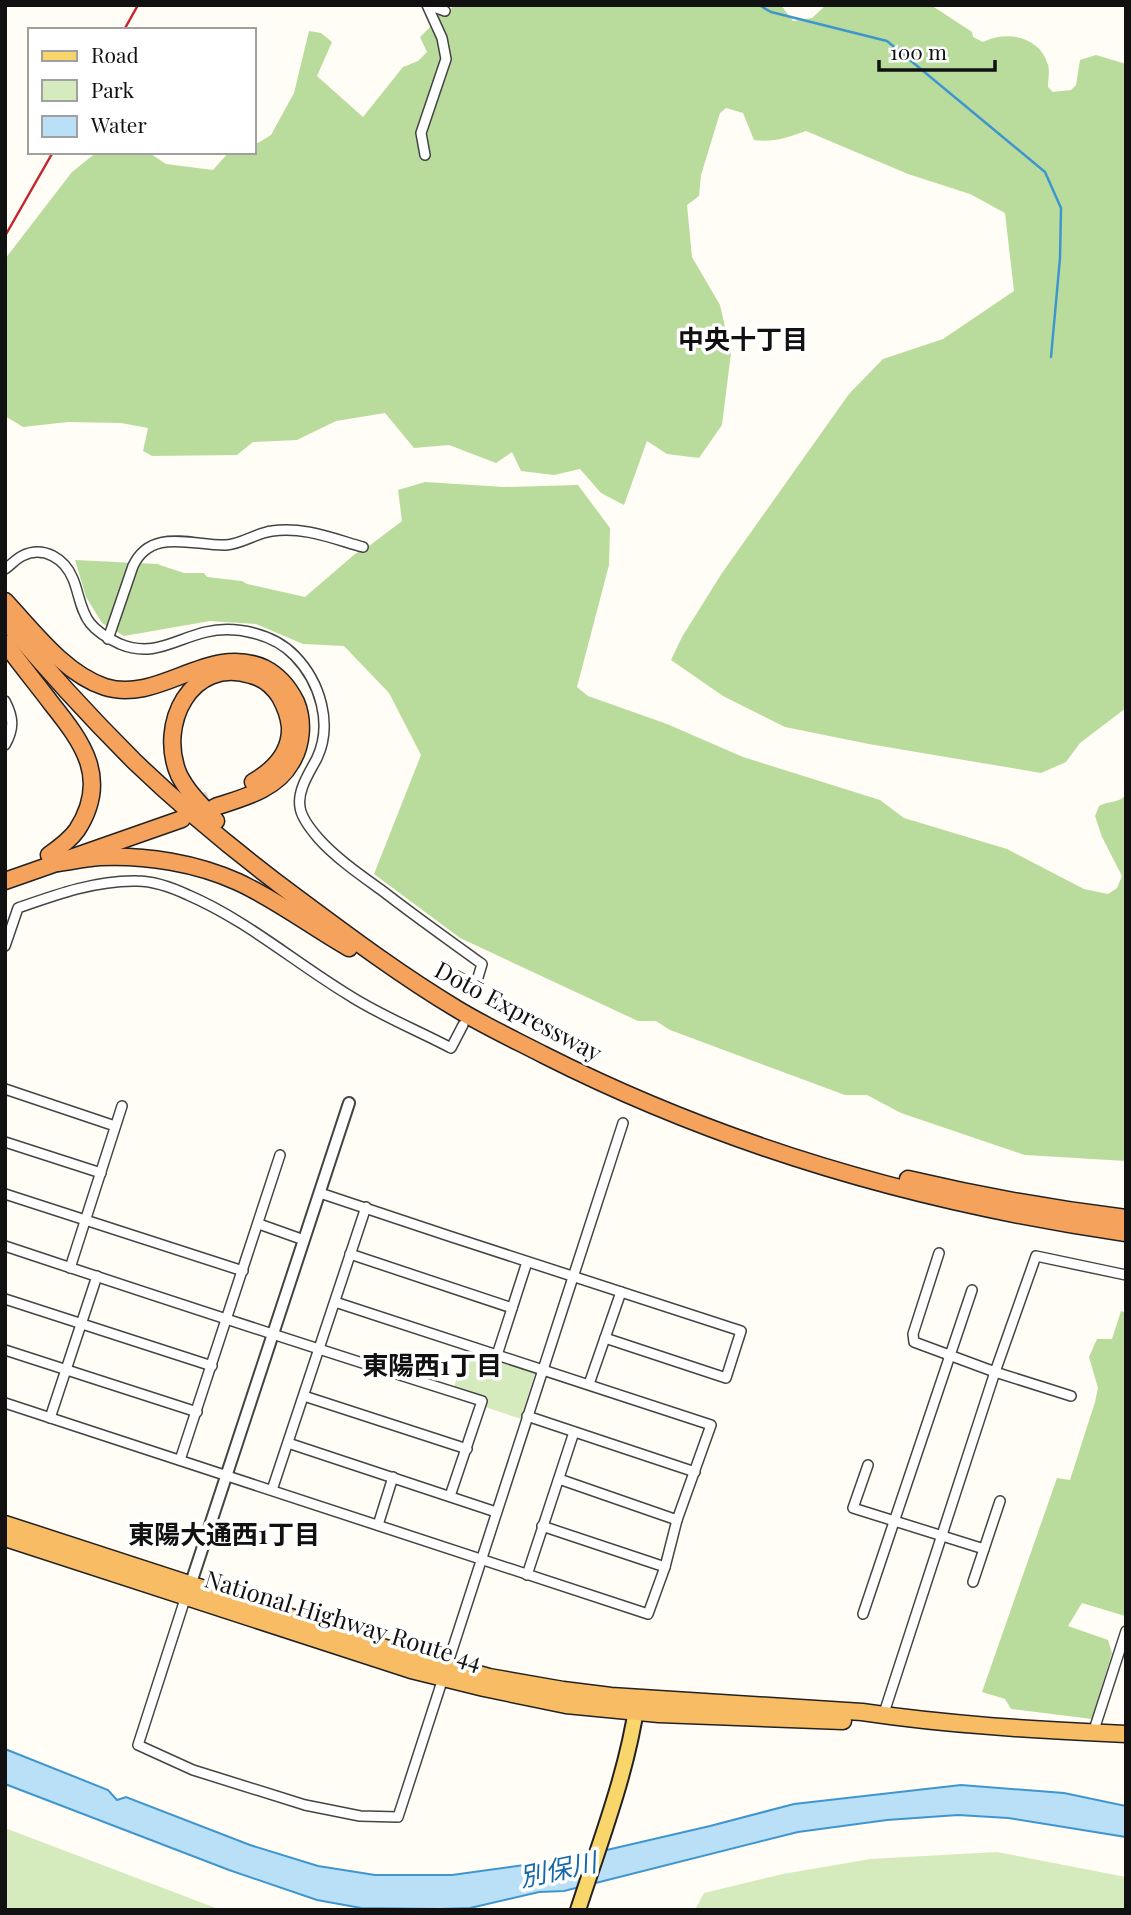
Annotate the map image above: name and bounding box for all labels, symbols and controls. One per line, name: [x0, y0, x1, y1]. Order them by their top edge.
legend: [28, 28, 256, 154]
scale bar: [879, 28, 995, 72]
text: 100 m: [890, 37, 947, 65]
text: Road: [91, 40, 139, 68]
text: Park: [91, 75, 135, 103]
text: Water: [90, 110, 147, 138]
district label: 中央十丁目: [678, 321, 808, 356]
street label: Dōtō Expressway: [430, 953, 608, 1068]
district label: 東陽西1丁目: [362, 1347, 502, 1382]
district label: 東陽大通西1丁目: [128, 1516, 320, 1551]
street label: National Highway Route 44: [201, 1562, 486, 1676]
water label: 別保川: [516, 1843, 602, 1894]

